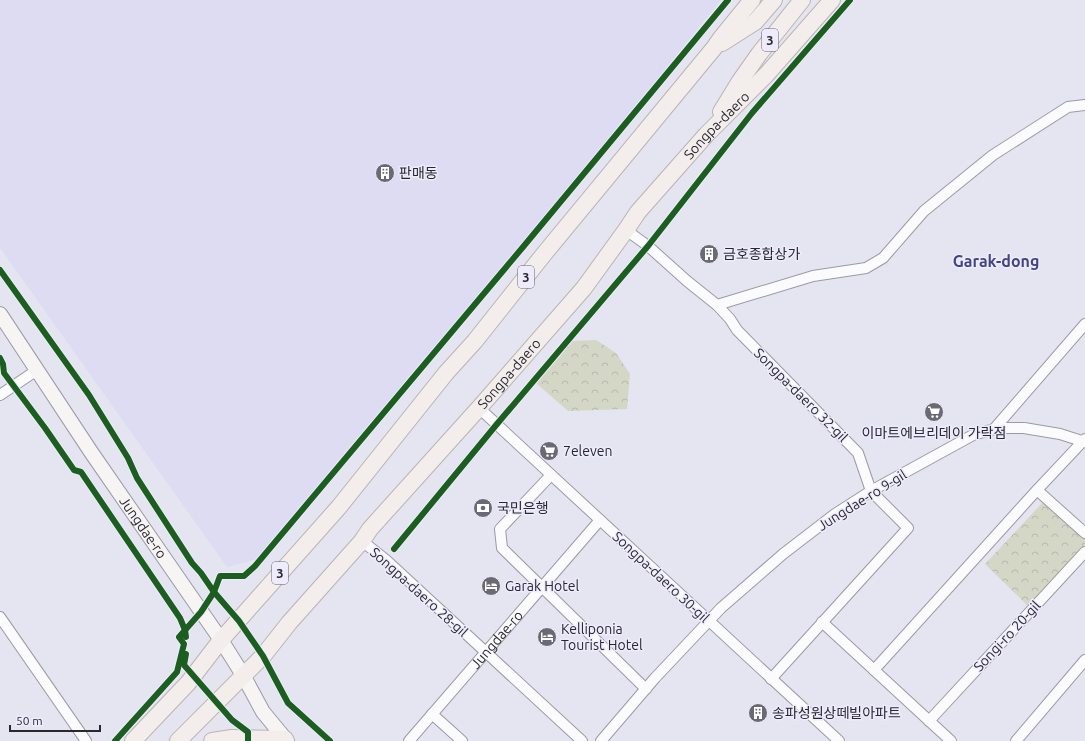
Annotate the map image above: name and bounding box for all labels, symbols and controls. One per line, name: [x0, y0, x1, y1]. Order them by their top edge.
road number: 3: [762, 29, 778, 51]
street label: Songpa-daero: [680, 88, 753, 162]
building icon: 판매동: [374, 162, 396, 184]
place label: 판매동: [399, 165, 438, 181]
building icon: 금호종합상가: [698, 243, 720, 265]
place label: 금호종합상가: [723, 246, 800, 262]
district label: Garak-dong: [953, 252, 1039, 270]
road number: 3: [518, 266, 534, 288]
street label: Songpa-daero: [474, 335, 544, 412]
street label: Songpa-daero 32-gil: [751, 345, 851, 445]
supermarket icon: 이마트에브리데이 가락점: [923, 401, 945, 423]
place label: 이마트에브리데이 가락점: [862, 425, 1006, 441]
supermarket icon: 7eleven: [538, 440, 560, 462]
place label: 7eleven: [563, 443, 613, 459]
street label: Jungdae-ro 9-gil: [815, 466, 910, 534]
street label: Jungdae-ro: [116, 493, 170, 561]
bank icon: 국민은행: [472, 497, 494, 519]
place label: 국민은행: [497, 500, 549, 516]
street label: Songpa-daero 30-gil: [610, 528, 713, 626]
street label: Songpa-daero 28-gil: [367, 544, 471, 640]
road number: 3: [272, 562, 288, 584]
hotel icon: Garak Hotel: [480, 575, 502, 597]
place label: Garak Hotel: [505, 578, 579, 594]
street label: Songi-ro 20-gil: [970, 597, 1044, 675]
street label: Jungdae-ro: [467, 607, 526, 672]
place label: Kelliponia Tourist Hotel: [561, 621, 643, 653]
hotel icon: Kelliponia Tourist Hotel: [536, 626, 558, 648]
building icon: 송파성원상떼빌아파트: [747, 702, 769, 724]
place label: 송파성원상떼빌아파트: [772, 705, 901, 721]
scale bar: [10, 707, 100, 733]
text: 50 m: [16, 714, 43, 727]

